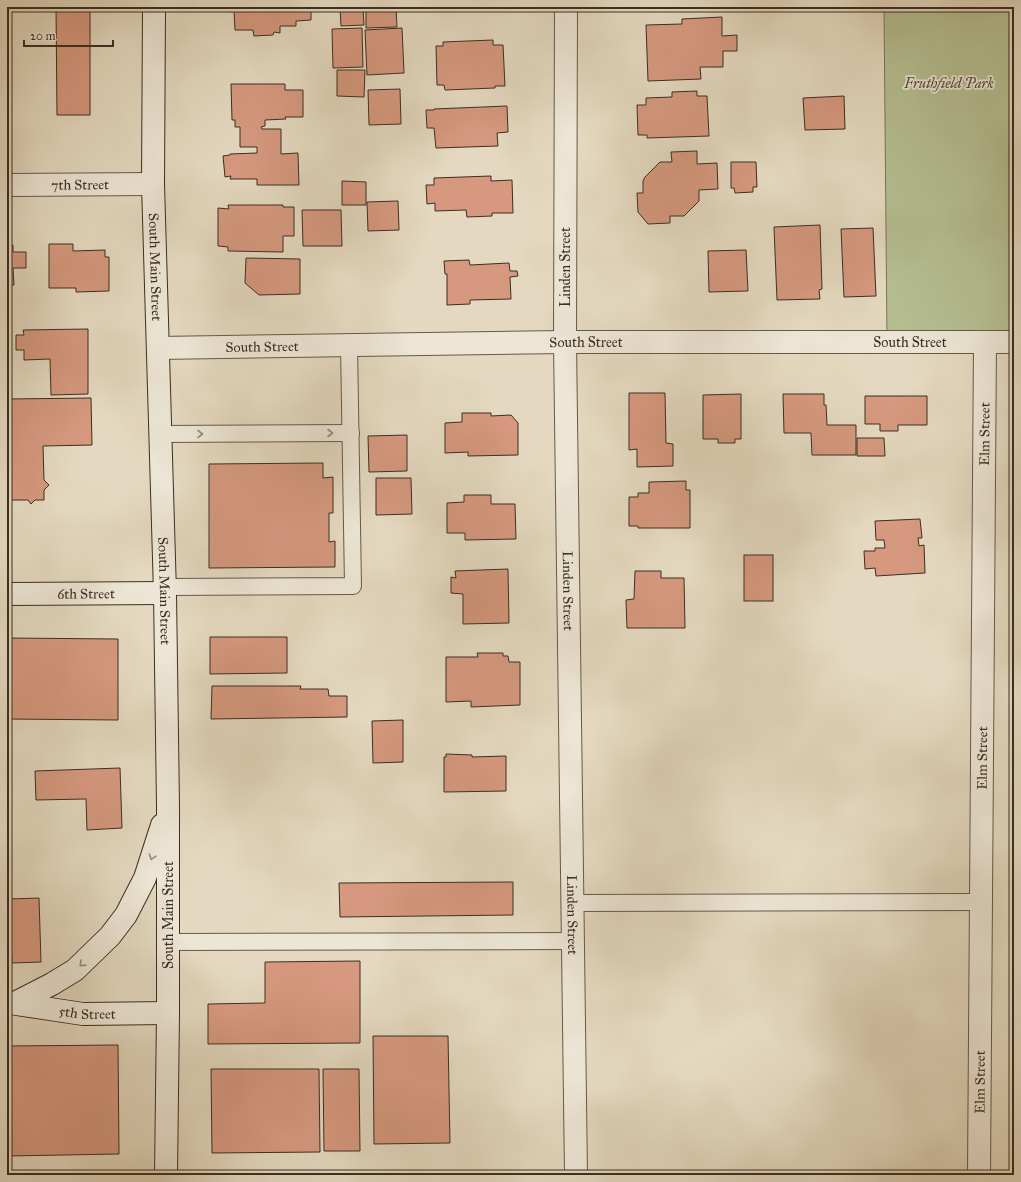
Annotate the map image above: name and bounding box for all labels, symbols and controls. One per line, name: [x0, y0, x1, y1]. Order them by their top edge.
scale bar: [24, 22, 113, 48]
text: 20 m: [30, 29, 56, 43]
park label: Fruthfield Park: [903, 75, 994, 92]
street label: 7th Street: [51, 176, 109, 194]
street label: South Main Street: [145, 213, 165, 321]
street label: Linden Street: [557, 227, 574, 307]
street label: South Street: [549, 334, 623, 351]
street label: South Street: [873, 334, 947, 351]
street label: South Street: [225, 338, 299, 356]
street label: Elm Street: [976, 402, 994, 466]
one-way arrow: [327, 429, 333, 437]
one-way arrow: [197, 430, 203, 438]
street label: South Main Street: [154, 537, 174, 645]
street label: Linden Street: [559, 551, 577, 631]
street label: 6th Street: [57, 585, 115, 603]
street label: Elm Street: [974, 726, 991, 790]
one-way arrow: [148, 853, 157, 860]
street label: South Main Street: [160, 861, 177, 969]
street label: Linden Street: [563, 875, 581, 955]
one-way arrow: [79, 959, 87, 966]
street label: 5th Street: [58, 1002, 116, 1023]
street label: Elm Street: [971, 1050, 989, 1114]

